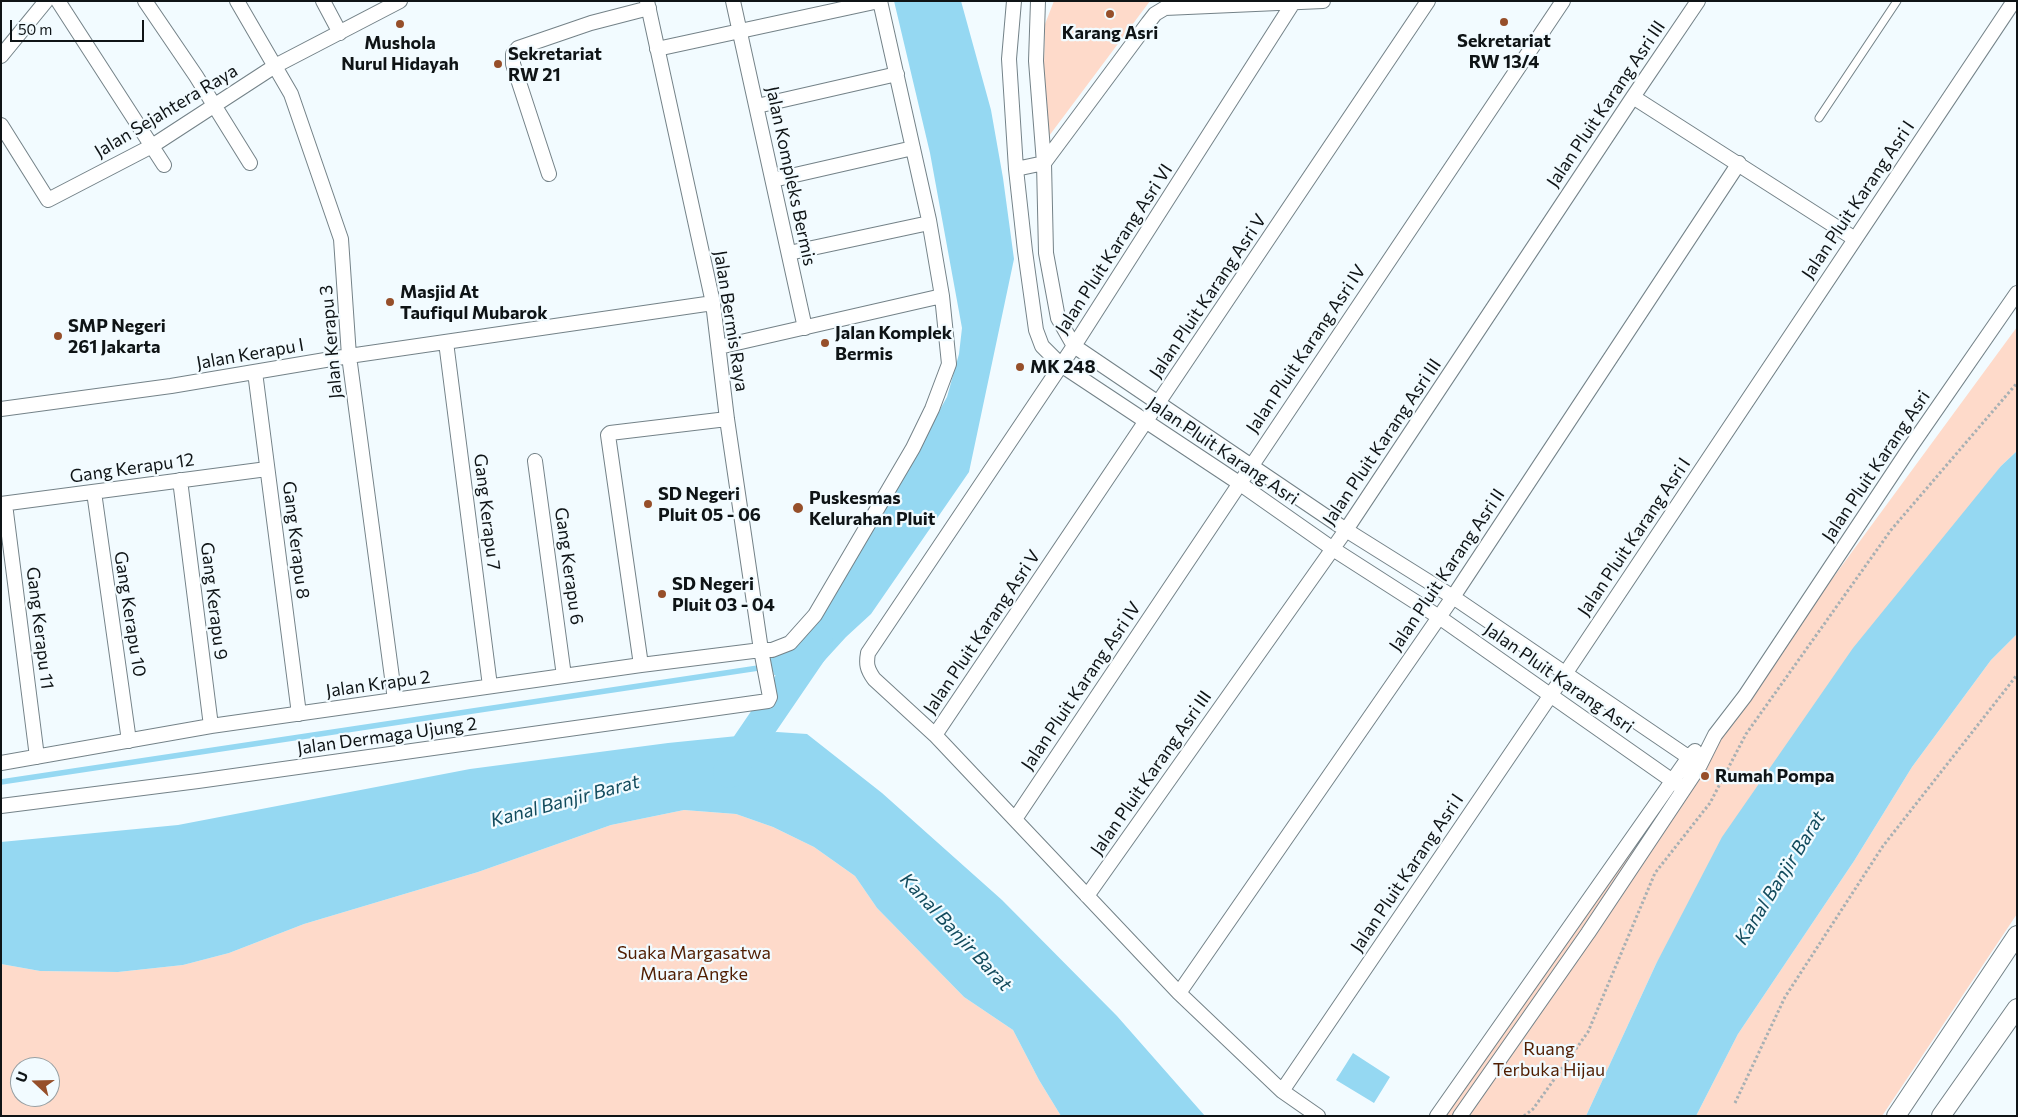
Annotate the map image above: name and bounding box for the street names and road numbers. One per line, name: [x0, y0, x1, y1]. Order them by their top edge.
street label: Jalan Pluit Karang Asri III: [1542, 17, 1670, 191]
street label: Jalan Sejahtera Raya: [91, 60, 241, 162]
street label: Jalan Kompleks Bermis: [761, 84, 821, 268]
street label: Jalan Pluit Karang Asri I: [1797, 117, 1919, 283]
street label: Jalan Pluit Karang Asri VI: [1051, 160, 1177, 338]
street label: Jalan Pluit Karang Asri V: [1145, 210, 1271, 382]
street label: Jalan Bermis Raya: [709, 249, 753, 393]
street label: Jalan Pluit Karang Asri IV: [1242, 261, 1370, 437]
street label: Jalan Kerapu 3: [315, 284, 347, 400]
street label: Jalan Kerapu I: [194, 334, 306, 374]
street label: Jalan Pluit Karang Asri III: [1318, 355, 1446, 529]
street label: Jalan Pluit Karang Asri: [1817, 386, 1935, 546]
street label: Jalan Pluit Karang Asri: [1143, 392, 1303, 510]
street label: Gang Kerapu 12: [68, 449, 196, 487]
street label: Gang Kerapu 7: [469, 453, 505, 571]
street label: Jalan Pluit Karang Asri I: [1573, 454, 1695, 620]
street label: Gang Kerapu 8: [278, 480, 314, 600]
street label: Jalan Pluit Karang Asri II: [1385, 485, 1509, 655]
street label: Gang Kerapu 6: [550, 506, 588, 626]
street label: Gang Kerapu 9: [196, 541, 232, 661]
street label: Jalan Pluit Karang Asri V: [919, 546, 1045, 718]
street label: Gang Kerapu 10: [109, 550, 151, 678]
street label: Gang Kerapu 11: [22, 566, 58, 690]
street label: Jalan Pluit Karang Asri IV: [1017, 598, 1145, 774]
street label: Jalan Pluit Karang Asri: [1480, 618, 1638, 738]
street label: Jalan Krapu 2: [324, 666, 432, 702]
street label: Jalan Pluit Karang Asri III: [1086, 686, 1216, 860]
street label: Jalan Dermaga Ujung 2: [296, 713, 478, 759]
street label: Jalan Pluit Karang Asri I: [1346, 790, 1468, 956]

